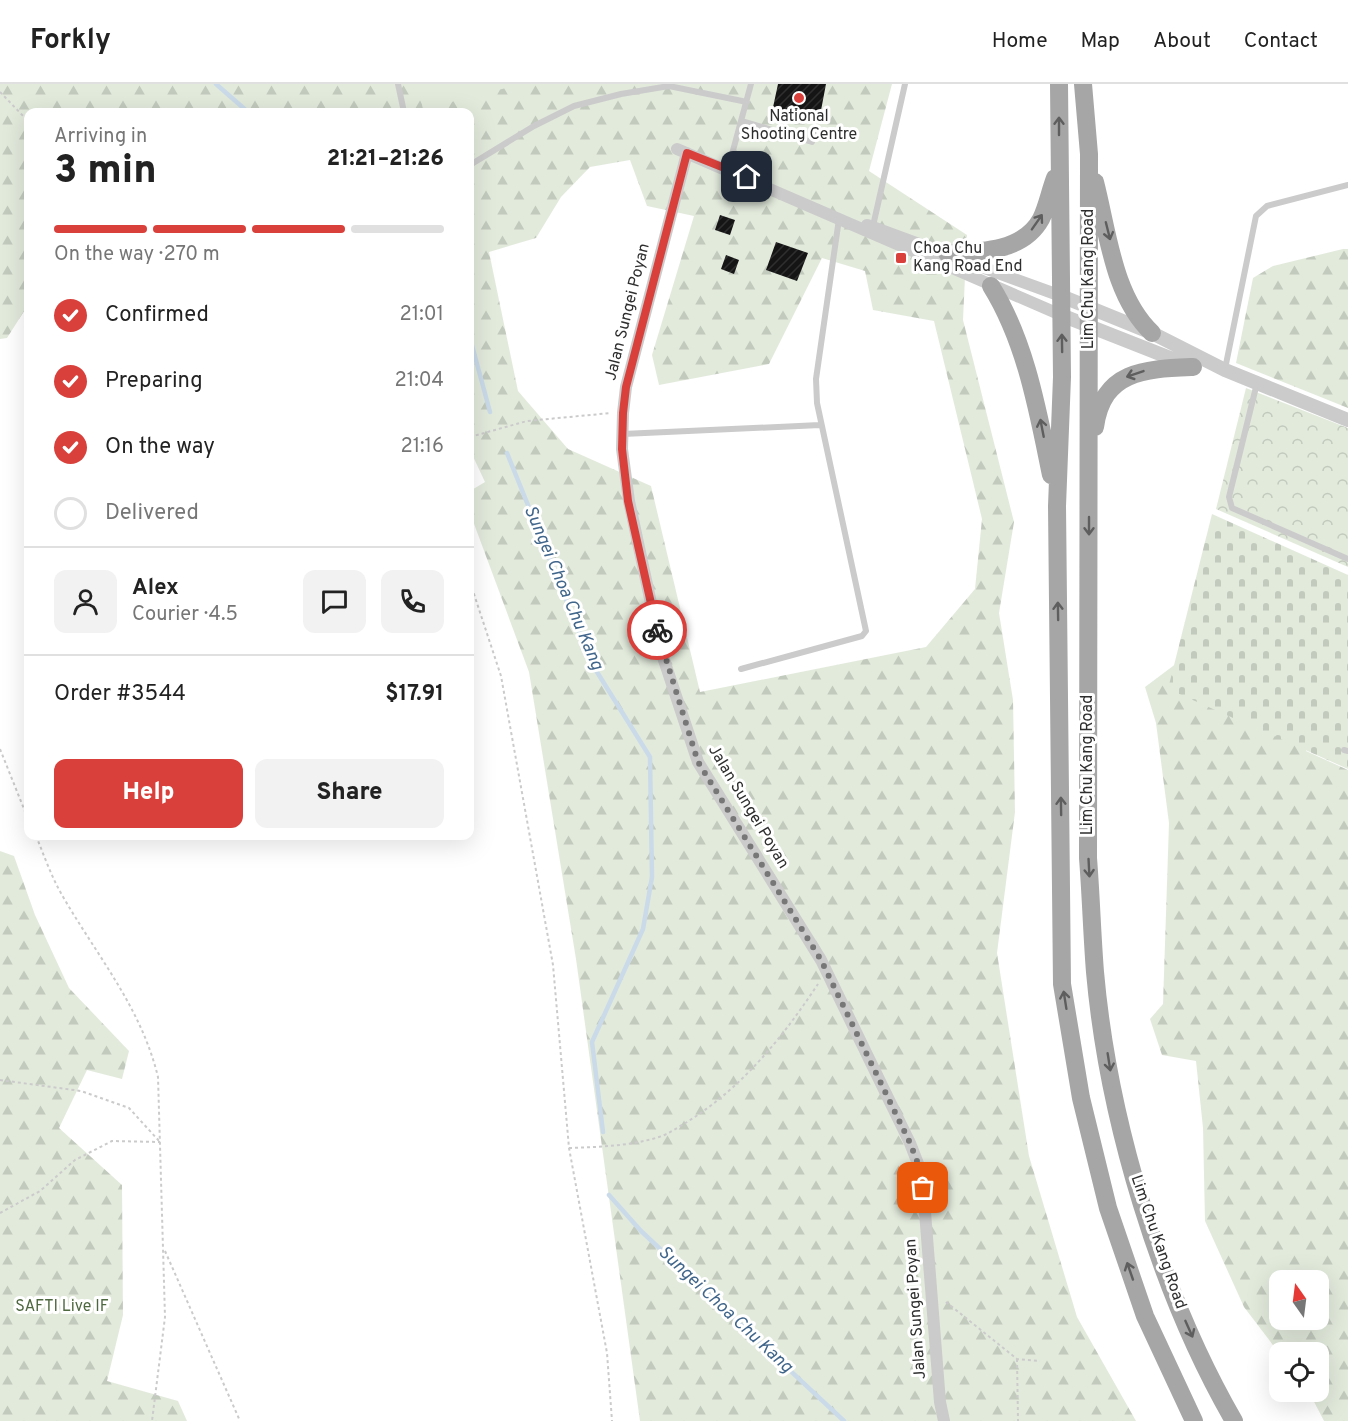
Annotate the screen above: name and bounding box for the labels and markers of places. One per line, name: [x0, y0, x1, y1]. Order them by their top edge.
marker: National Shooting Centre: [792, 91, 806, 105]
place label: National Shooting Centre: [741, 107, 857, 145]
pin: [721, 151, 772, 202]
place label: Choa Chu Kang Road End: [913, 239, 1023, 277]
marker: Choa Chu Kang Road End: [894, 251, 908, 265]
pin: [897, 1162, 948, 1213]

